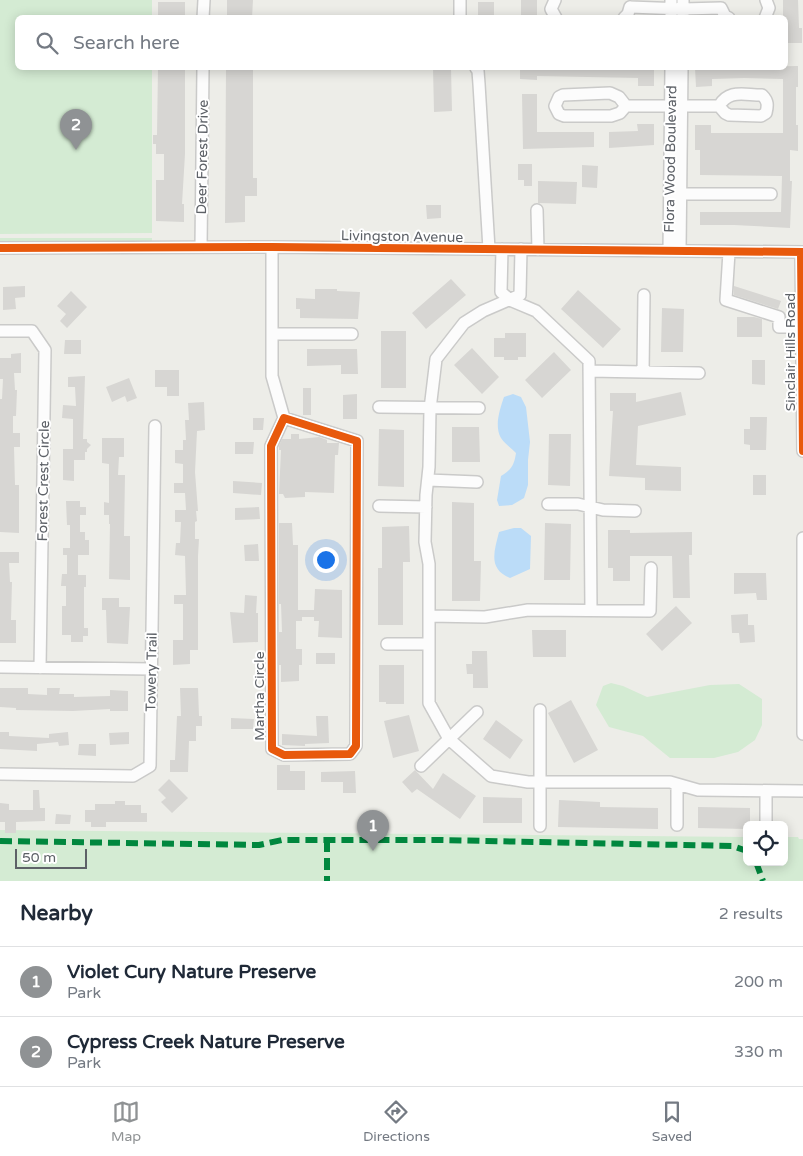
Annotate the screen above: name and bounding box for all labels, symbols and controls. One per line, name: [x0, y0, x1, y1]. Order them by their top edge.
search box: [15, 15, 788, 70]
icon: search: [33, 29, 61, 57]
text: Search here: [73, 32, 180, 54]
street label: Flora Wood Boulevard: [661, 85, 680, 233]
street label: Deer Forest Drive: [193, 99, 212, 215]
pin: 2: [60, 109, 92, 150]
street label: Livingston Avenue: [341, 227, 463, 246]
street label: Sinclair Hills Road: [782, 293, 799, 411]
street label: Forest Crest Circle: [34, 420, 53, 542]
your location: [313, 547, 339, 573]
street label: Towery Trail: [142, 632, 161, 712]
street label: Martha Circle: [251, 651, 268, 741]
pin: 1: [357, 810, 389, 851]
map controls: [743, 821, 788, 866]
button: locate: [743, 821, 788, 866]
scale bar: [15, 846, 88, 869]
text: 50 m: [22, 849, 56, 866]
text: Nearby: [20, 901, 93, 926]
text: 2 results: [719, 904, 783, 924]
text: Violet Cury Nature Preserve: [67, 961, 316, 983]
text: 1: [31, 972, 41, 992]
text: 200 m: [734, 972, 783, 992]
text: Park: [67, 983, 101, 1003]
text: Cypress Creek Nature Preserve: [67, 1031, 345, 1053]
text: 2: [31, 1042, 41, 1062]
text: 330 m: [734, 1042, 783, 1062]
text: Park: [67, 1053, 101, 1073]
tab: Map: [111, 1098, 141, 1145]
tab: Directions: [363, 1098, 430, 1145]
tab: Saved: [652, 1098, 692, 1145]

